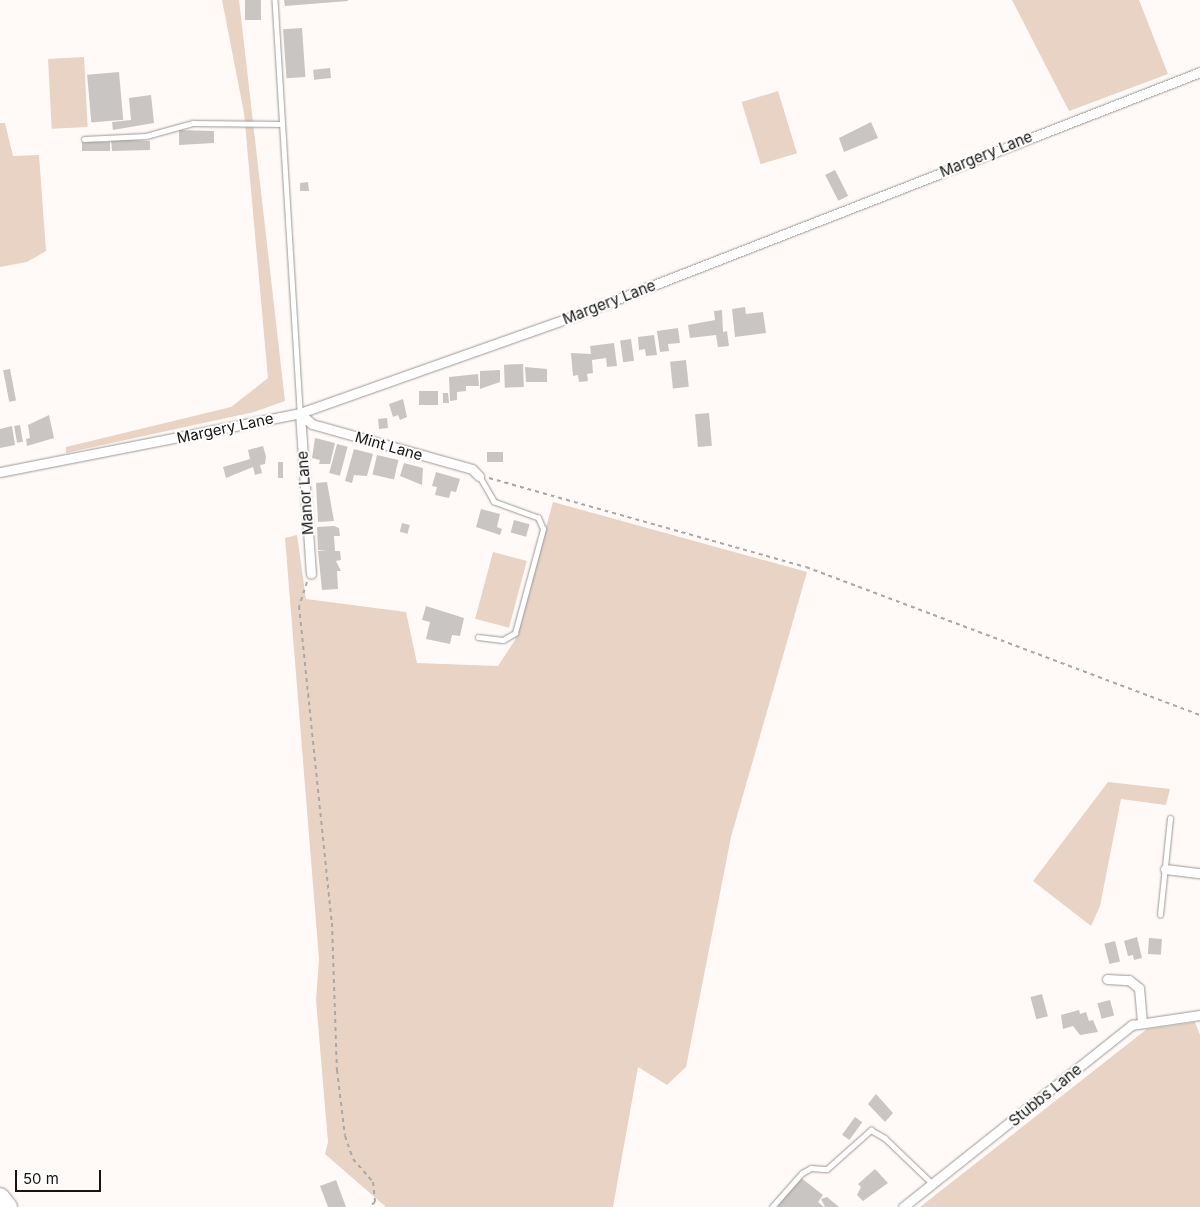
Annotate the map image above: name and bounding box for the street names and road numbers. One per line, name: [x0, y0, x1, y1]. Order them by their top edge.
street label: Margery Lane: [937, 127, 1035, 181]
street label: Margery Lane: [560, 276, 658, 328]
street label: Margery Lane: [175, 409, 275, 447]
street label: Mint Lane: [353, 428, 425, 464]
street label: Manor Lane: [293, 450, 317, 536]
street label: Stubbs Lane: [1005, 1060, 1085, 1130]

